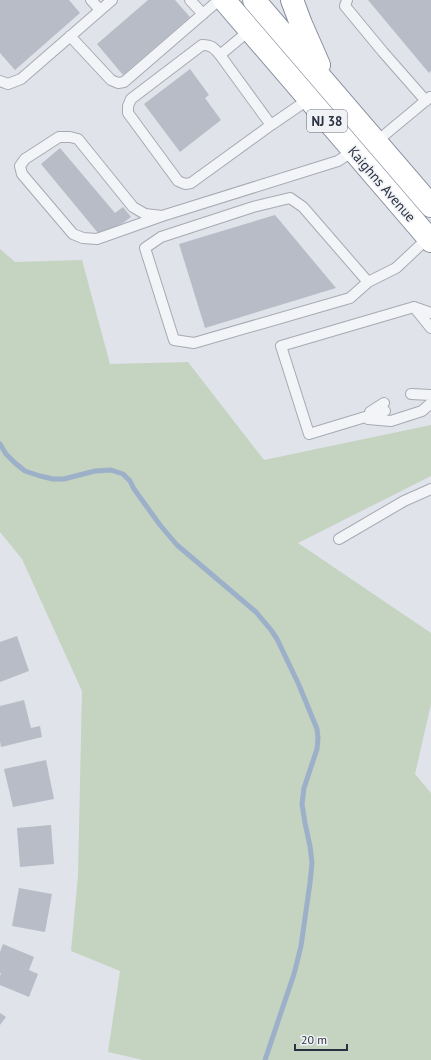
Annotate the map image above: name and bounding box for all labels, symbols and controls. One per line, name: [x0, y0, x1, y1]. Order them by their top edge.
road number: NJ 38: [307, 110, 347, 132]
street label: Kaighns Avenue: [344, 142, 420, 226]
scale bar: [295, 1026, 347, 1052]
text: 20 m: [301, 1032, 327, 1047]

